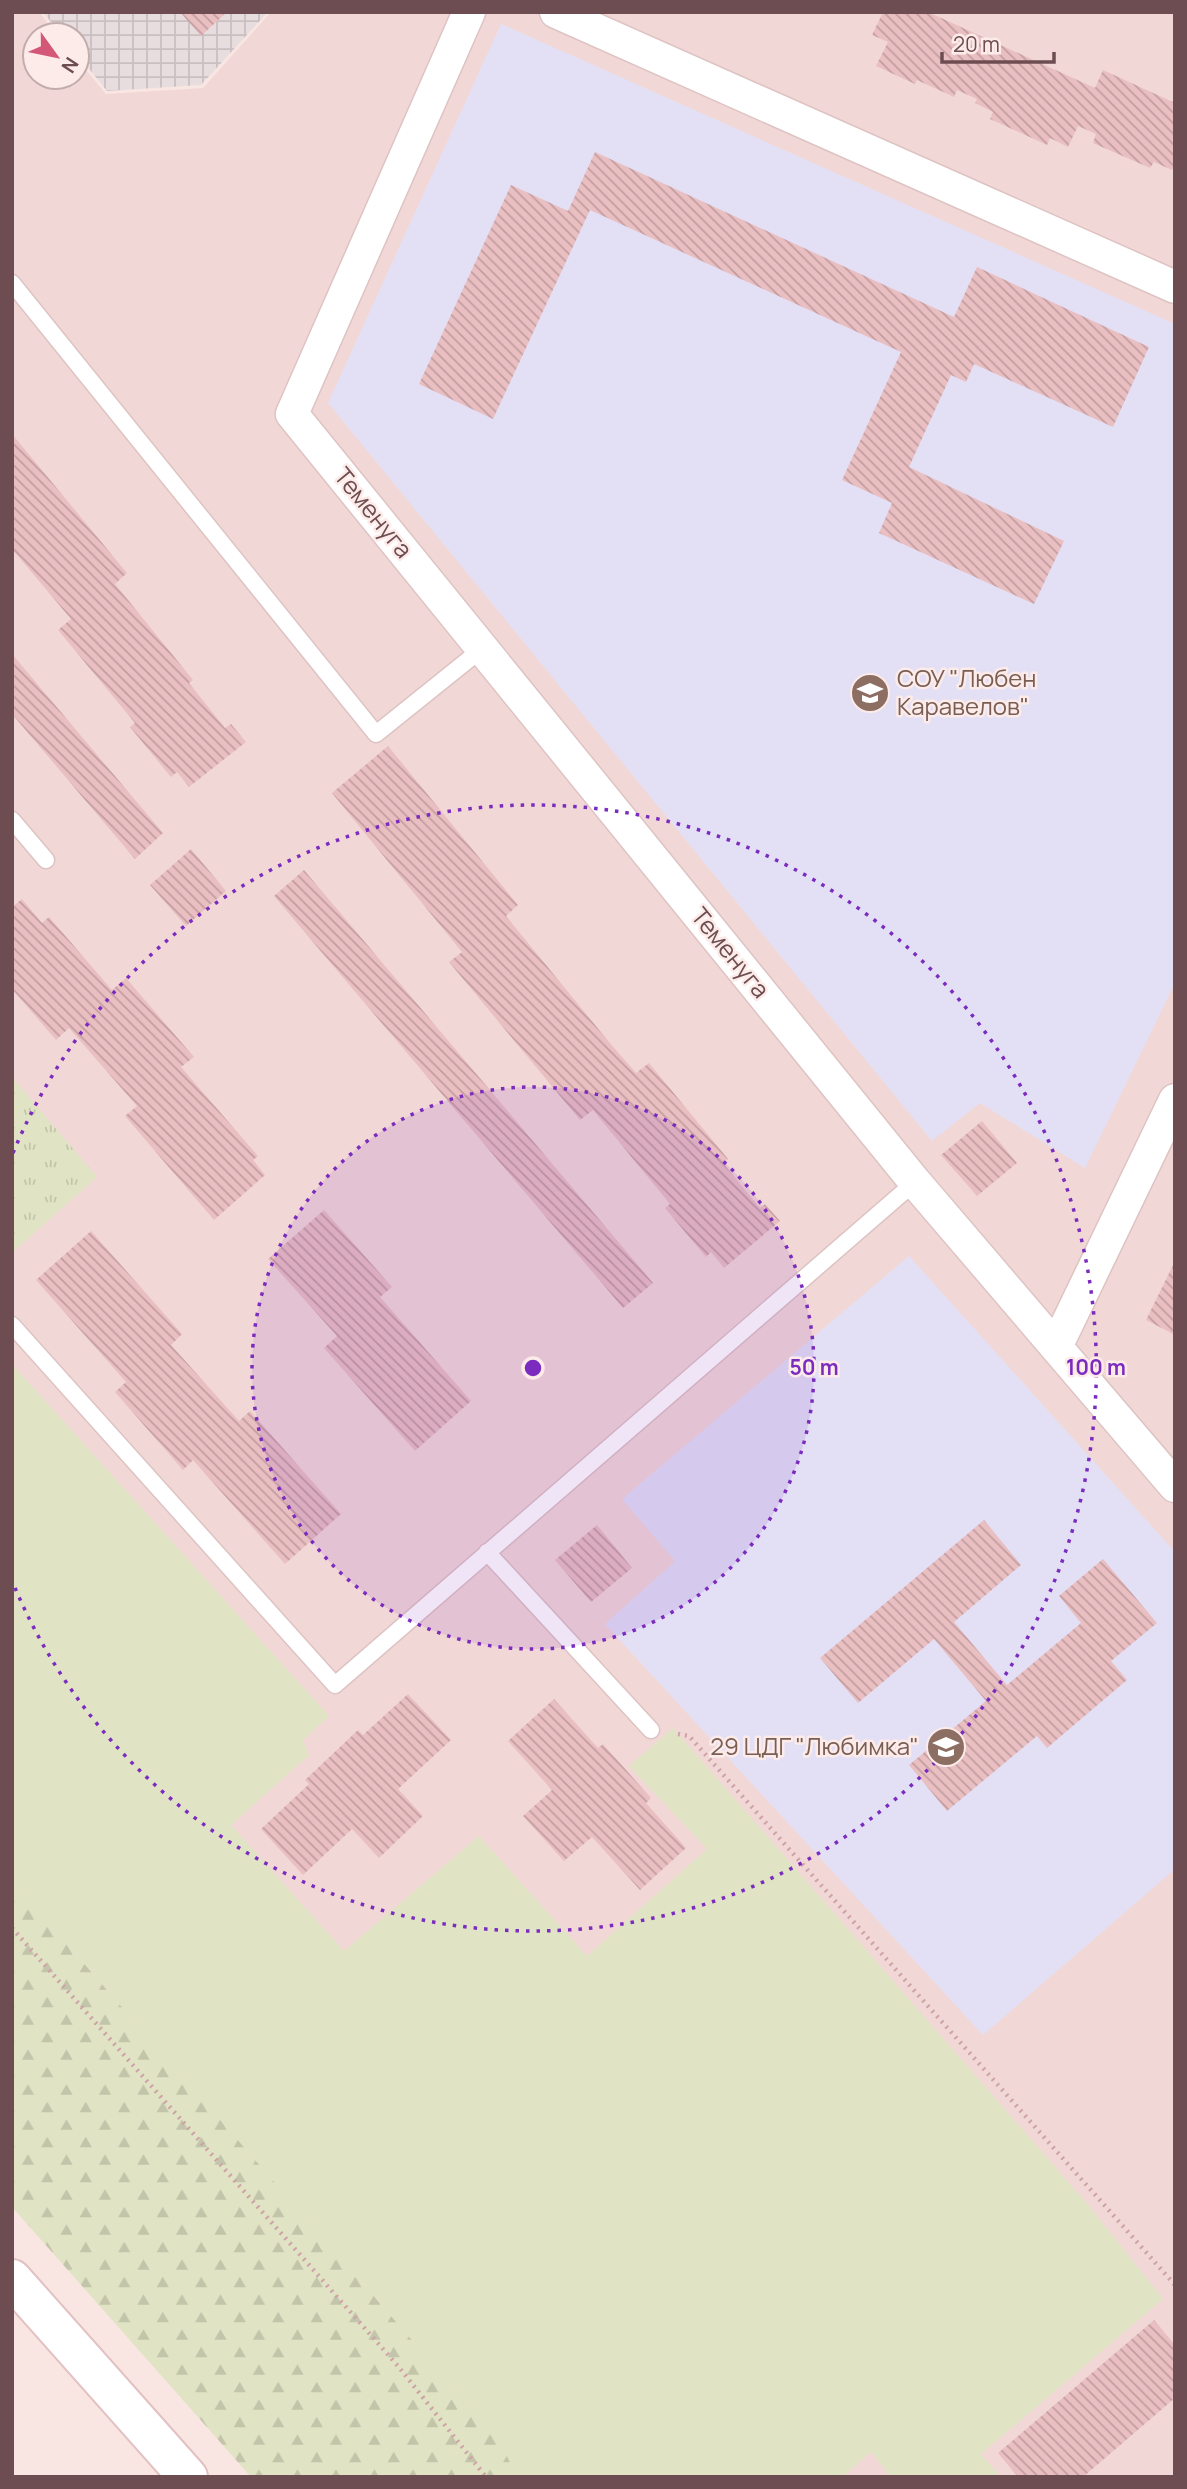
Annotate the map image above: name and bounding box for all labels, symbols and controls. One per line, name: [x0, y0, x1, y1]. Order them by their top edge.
north arrow: [21, 21, 91, 91]
scale bar: [942, 21, 1054, 65]
text: 20 m: [953, 30, 1000, 58]
text: N: [56, 52, 85, 78]
street label: Теменуга: [327, 460, 421, 564]
place label: СОУ "Любен Каравелов": [897, 661, 1037, 722]
school or university icon: СОУ "Любен Каравелов": [849, 672, 891, 714]
street label: Теменуга: [684, 900, 778, 1004]
text: 50 m: [789, 1353, 839, 1381]
text: 100 m: [1066, 1353, 1126, 1381]
centre of rings: [521, 1356, 545, 1380]
school or university icon: 29 ЦДГ "Любимка": [925, 1726, 967, 1768]
place label: 29 ЦДГ "Любимка": [710, 1729, 919, 1762]

